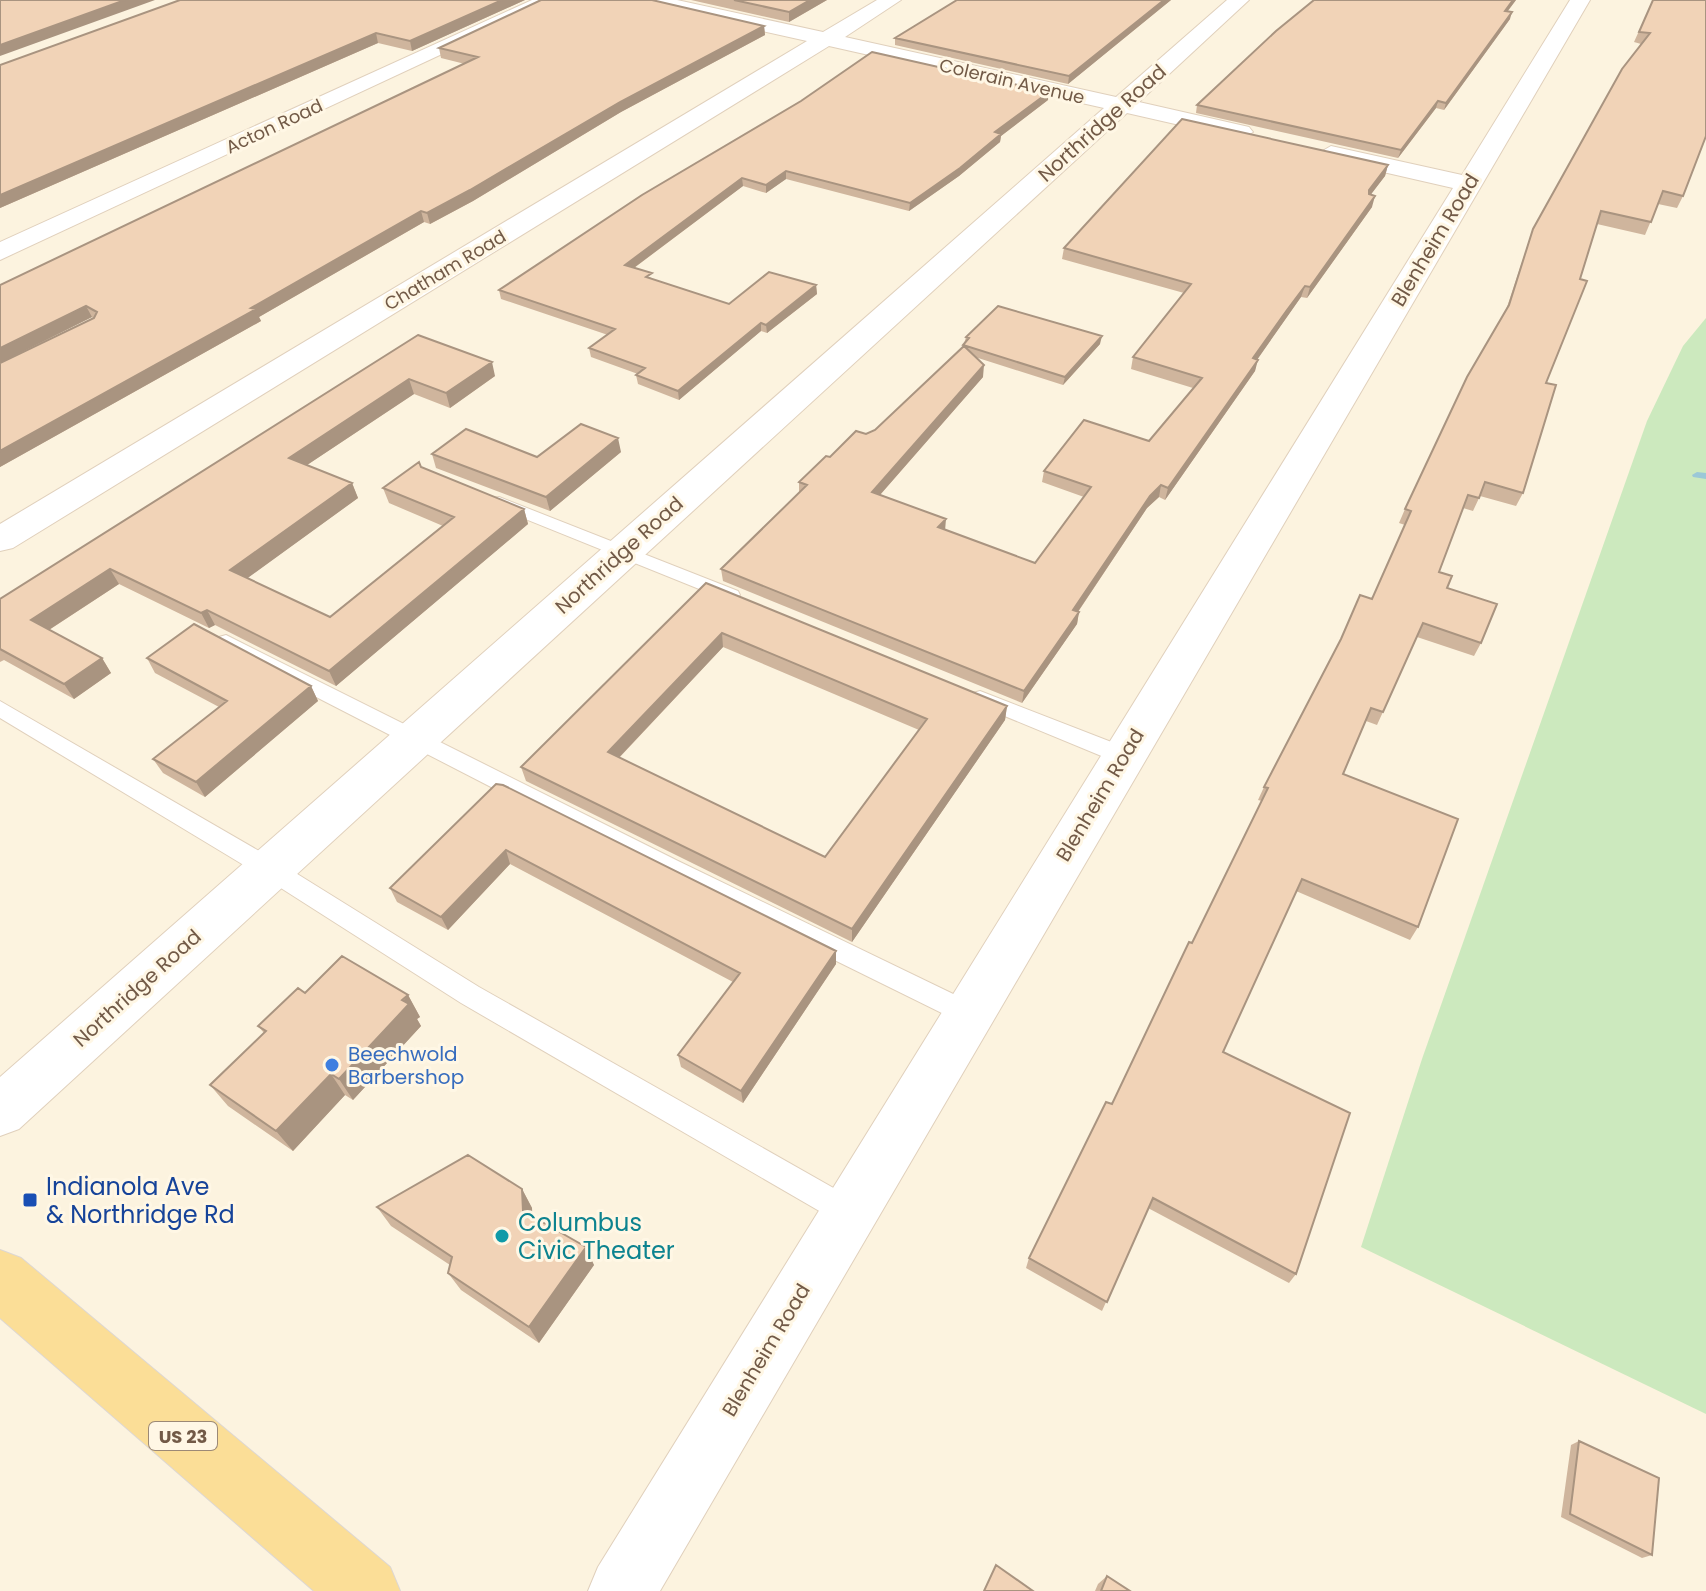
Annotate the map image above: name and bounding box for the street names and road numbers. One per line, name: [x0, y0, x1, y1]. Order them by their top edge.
street label: Colerain Avenue: [937, 52, 1087, 110]
street label: Northridge Road: [1032, 58, 1172, 188]
street label: Acton Road: [221, 93, 327, 159]
street label: Blenheim Road: [1384, 168, 1486, 312]
street label: Chatham Road: [379, 224, 511, 316]
street label: Northridge Road: [549, 490, 689, 620]
street label: Blenheim Road: [1049, 723, 1151, 867]
street label: Northridge Road: [67, 923, 207, 1053]
street label: Blenheim Road: [715, 1278, 817, 1422]
road number: US 23: [149, 1422, 217, 1450]

